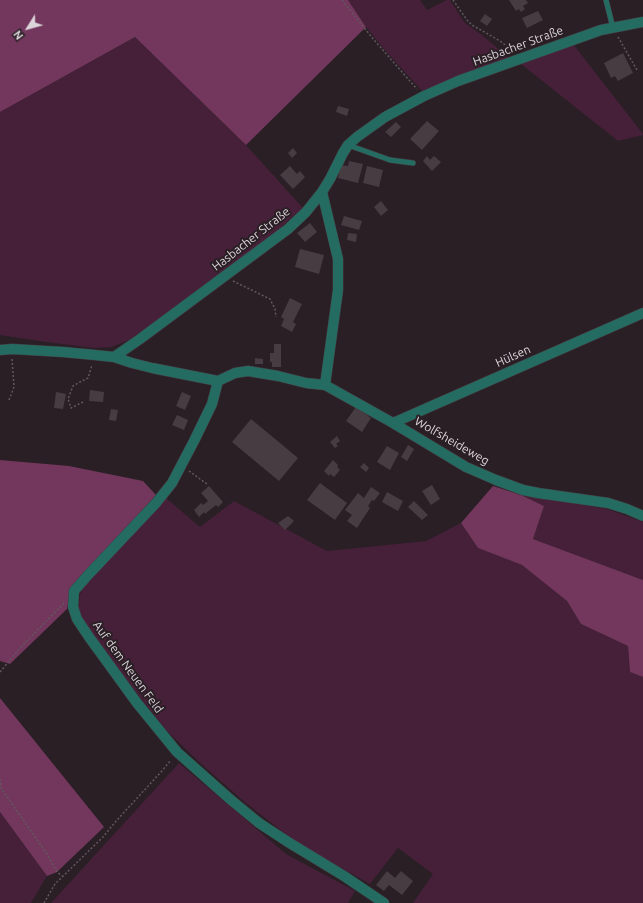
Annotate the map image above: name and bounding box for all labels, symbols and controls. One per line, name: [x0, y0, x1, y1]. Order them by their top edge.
north arrow: [8, 8, 48, 48]
street label: Hasbacher Straße: [471, 23, 565, 69]
text: N: [11, 28, 26, 42]
street label: Hasbacher Straße: [209, 204, 293, 274]
street label: Hülsen: [493, 342, 533, 370]
street label: Wolfsheideweg: [412, 414, 492, 468]
street label: Auf dem Neuen Feld: [90, 618, 166, 716]

